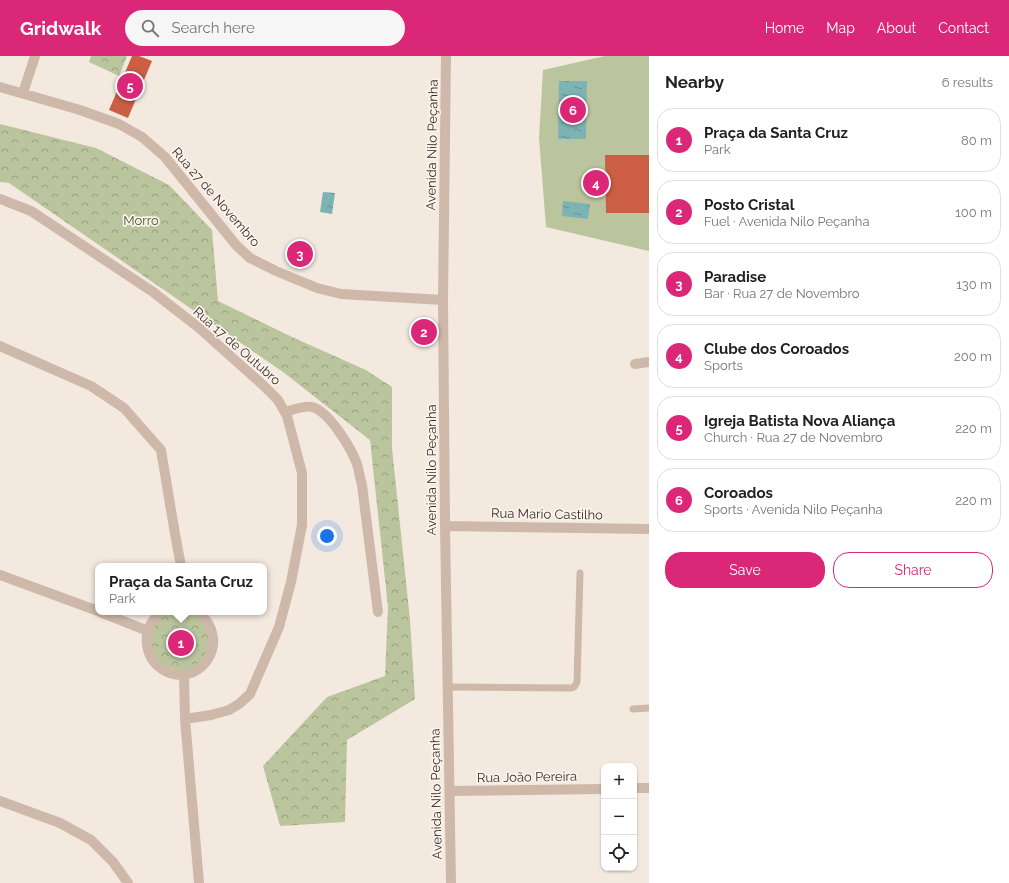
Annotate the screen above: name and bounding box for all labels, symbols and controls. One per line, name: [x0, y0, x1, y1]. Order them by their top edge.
search box: [125, 10, 405, 46]
text: Gridwalk: [20, 17, 101, 39]
icon: search: [139, 17, 161, 39]
text: Search here: [171, 19, 255, 37]
text: Home: [765, 20, 804, 36]
text: Map: [826, 20, 855, 36]
text: About: [877, 20, 916, 36]
text: Contact: [938, 20, 989, 36]
pin: 5: [117, 71, 143, 101]
text: Nearby: [665, 72, 724, 92]
text: 6 results: [942, 75, 993, 90]
street label: Avenida Nilo Peçanha: [423, 79, 441, 211]
pin: 6: [560, 95, 586, 125]
text: Praça da Santa Cruz: [704, 124, 848, 142]
text: 1: [676, 133, 682, 148]
text: 80 m: [961, 133, 992, 148]
text: Park: [704, 142, 731, 157]
street label: Rua 27 de Novembro: [169, 144, 263, 250]
pin: 4: [583, 168, 609, 198]
text: Posto Cristal: [704, 196, 794, 214]
text: 2: [675, 205, 683, 220]
text: 100 m: [955, 205, 992, 220]
park label: Morro: [123, 213, 159, 228]
text: Fuel · Avenida Nilo Peçanha: [704, 214, 870, 229]
pin: 3: [287, 239, 313, 269]
text: Paradise: [704, 268, 766, 286]
text: 3: [675, 277, 683, 292]
text: 130 m: [956, 277, 992, 292]
text: Bar · Rua 27 de Novembro: [704, 286, 859, 301]
street label: Rua 17 de Outubro: [190, 304, 284, 388]
pin: 2: [411, 317, 437, 347]
text: Clube dos Coroados: [704, 340, 849, 358]
text: 4: [675, 349, 683, 364]
text: 200 m: [954, 349, 992, 364]
text: Sports: [704, 358, 743, 373]
street label: Avenida Nilo Peçanha: [424, 404, 439, 536]
text: Igreja Batista Nova Aliança: [704, 412, 895, 430]
text: 5: [675, 421, 683, 436]
text: 220 m: [955, 421, 992, 436]
text: Church · Rua 27 de Novembro: [704, 430, 883, 445]
text: Coroados: [704, 484, 773, 502]
text: 6: [675, 493, 683, 508]
text: 220 m: [955, 493, 992, 508]
text: Sports · Avenida Nilo Peçanha: [704, 502, 883, 517]
street label: Rua Mario Castilho: [491, 506, 603, 522]
your location: [317, 526, 337, 546]
button: Save: [665, 552, 825, 588]
button: Share: [833, 552, 993, 588]
popup: [95, 563, 267, 615]
text: Praça da Santa Cruz: [109, 573, 253, 591]
text: Park: [109, 591, 136, 606]
pin: 1: [168, 628, 194, 658]
street label: Avenida Nilo Peçanha: [427, 728, 445, 860]
map controls: [601, 763, 637, 871]
button: +: [601, 763, 637, 799]
street label: Rua João Pereira: [477, 769, 577, 785]
button: −: [601, 799, 637, 835]
button: locate: [601, 835, 637, 871]

